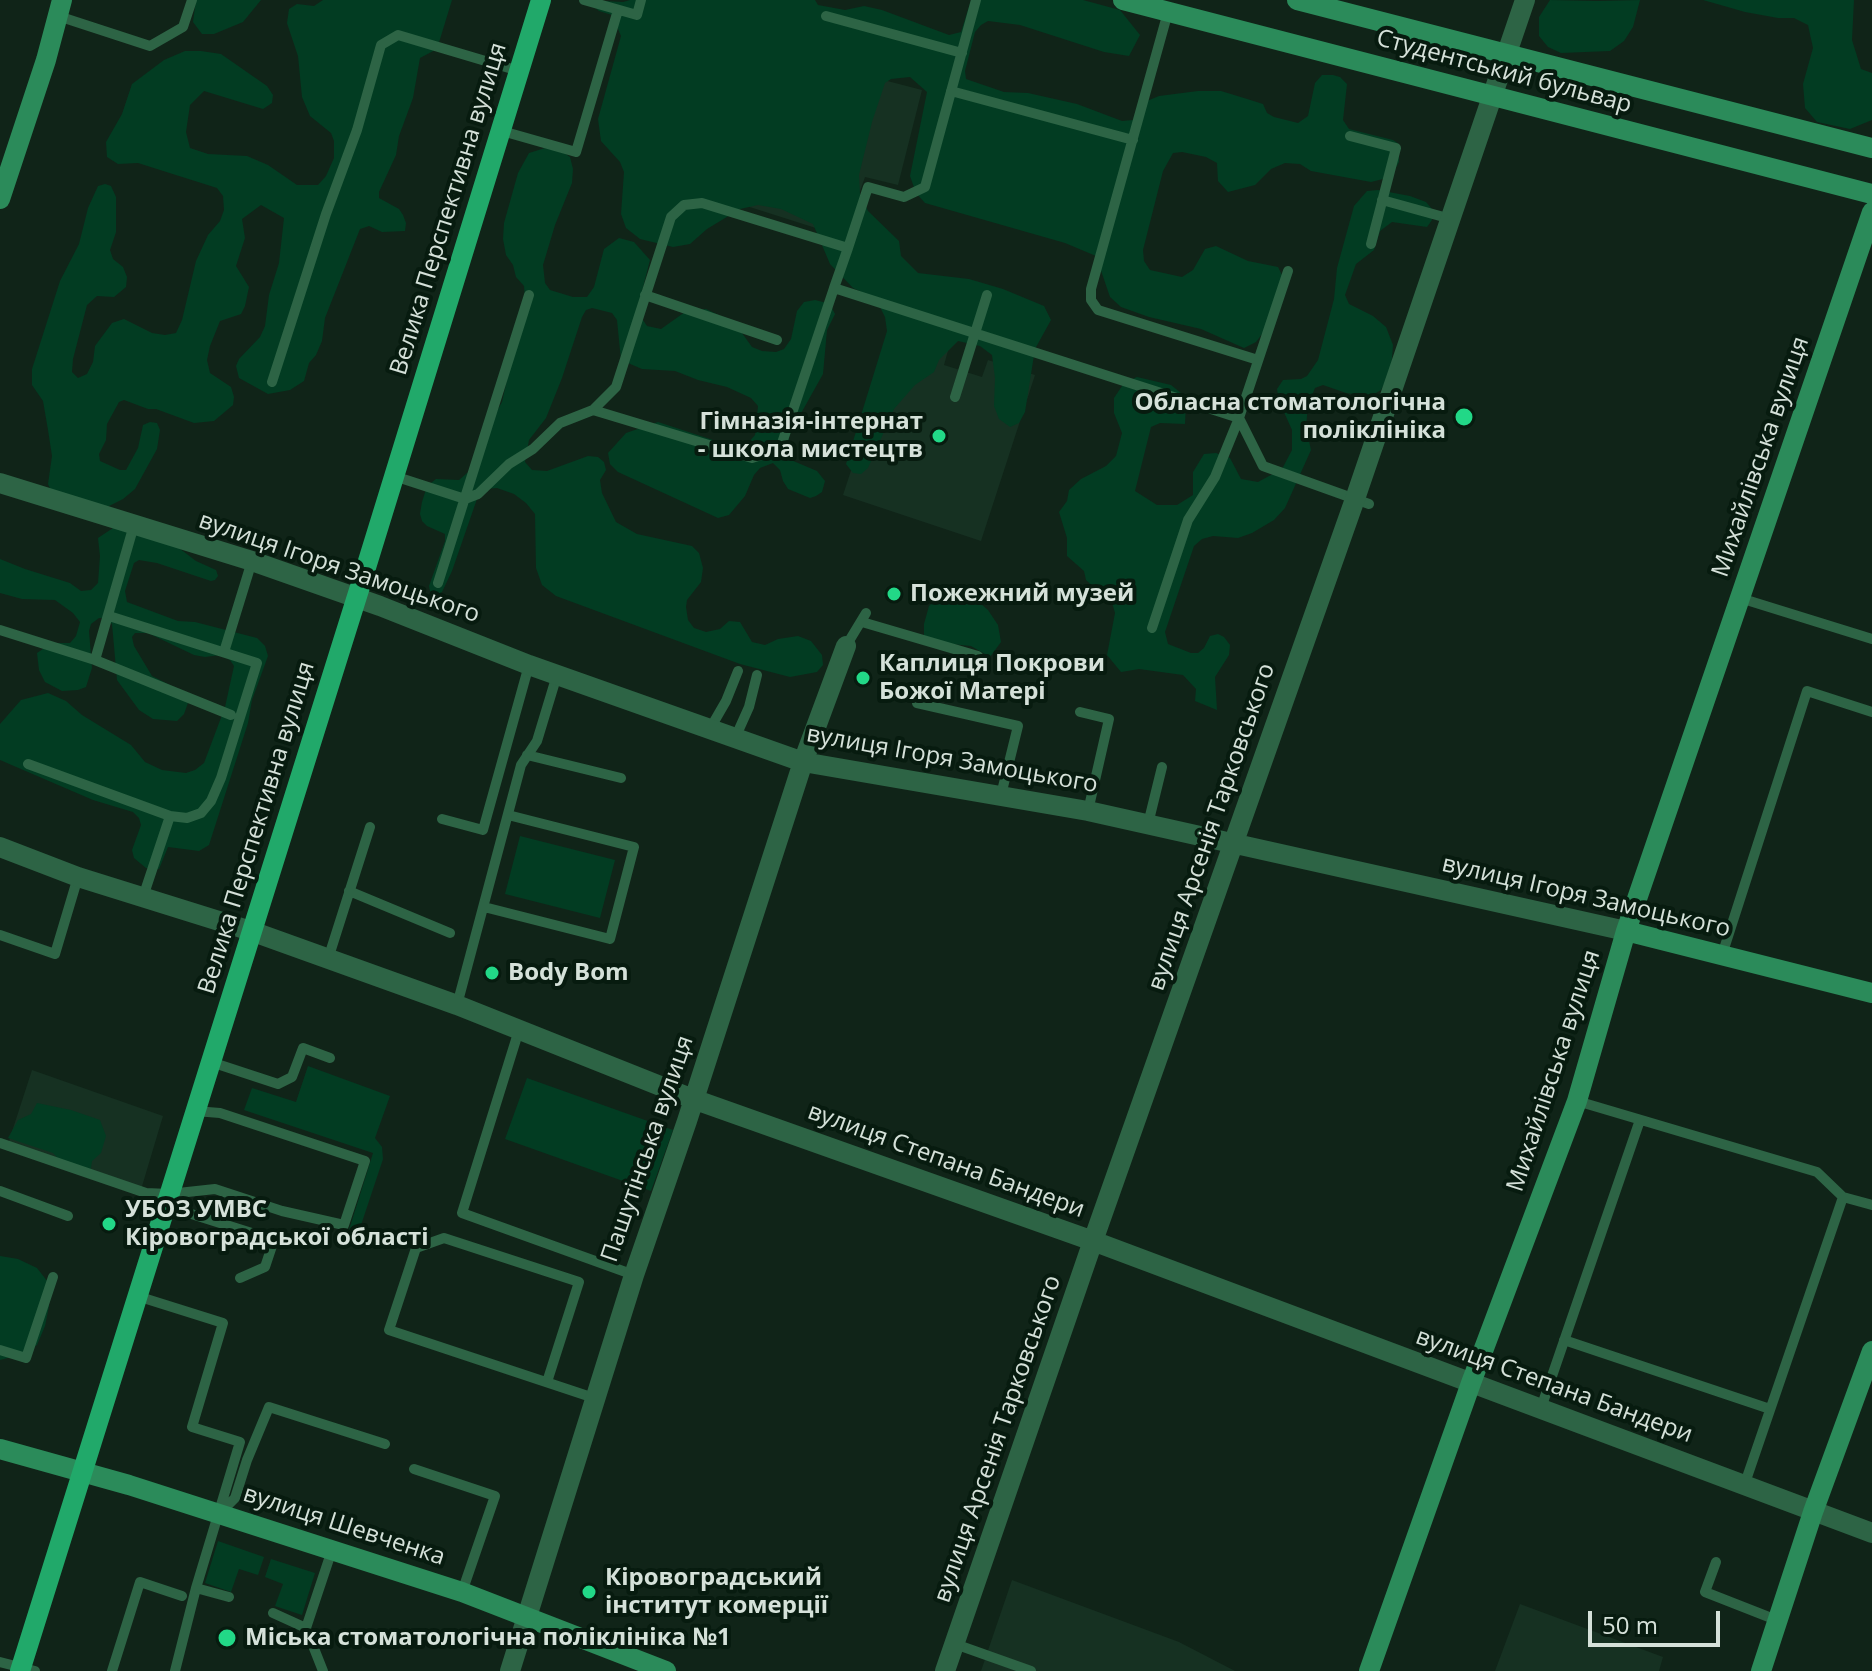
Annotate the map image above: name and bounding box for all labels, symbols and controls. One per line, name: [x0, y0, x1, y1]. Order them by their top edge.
street label: Студентський бульвар: [1373, 24, 1635, 120]
street label: Велика Перспективна вулиця: [385, 39, 513, 379]
street label: Михайлівська вулиця: [1706, 333, 1816, 581]
place label: Обласна стоматологічна поліклініка: [1134, 389, 1446, 445]
marker: Обласна стоматологічна поліклініка: [1453, 406, 1475, 428]
place label: Гімназія-інтернат - школа мистецтв: [698, 408, 923, 464]
marker: Гімназія-інтернат - школа мистецтв: [930, 427, 948, 445]
street label: вулиця Ігоря Замоцького: [195, 506, 483, 630]
place label: Пожежний музей: [910, 580, 1134, 608]
marker: Пожежний музей: [885, 585, 903, 603]
place label: Каплиця Покрови Божої Матері: [879, 650, 1105, 706]
street label: Велика Перспективна вулиця: [193, 658, 321, 998]
street label: вулиця Арсенія Тарковського: [1142, 660, 1282, 994]
marker: Каплиця Покрови Божої Матері: [854, 669, 872, 687]
street label: вулиця Ігоря Замоцького: [804, 720, 1100, 800]
street label: вулиця Ігоря Замоцького: [1439, 850, 1733, 944]
street label: Михайлівська вулиця: [1501, 947, 1607, 1195]
place label: Body Bom: [508, 959, 629, 987]
marker: Body Bom: [483, 964, 501, 982]
street label: Пашутінська вулиця: [596, 1032, 700, 1266]
street label: вулиця Степана Бандери: [804, 1097, 1088, 1225]
place label: УБОЗ УМВС Кіровоградської області: [125, 1196, 429, 1252]
marker: УБОЗ УМВС Кіровоградської області: [100, 1215, 118, 1233]
street label: вулиця Арсенія Тарковського: [928, 1272, 1068, 1606]
street label: вулиця Степана Бандери: [1412, 1322, 1696, 1450]
street label: вулиця Шевченка: [240, 1480, 448, 1572]
place label: Кіровоградський інститут комерції: [605, 1564, 828, 1620]
marker: Кіровоградський інститут комерції: [580, 1583, 598, 1601]
scale bar: [1592, 1595, 1724, 1645]
text: 50 m: [1602, 1608, 1658, 1641]
place label: Міська стоматологічна поліклініка №1: [245, 1624, 731, 1652]
marker: Міська стоматологічна поліклініка №1: [216, 1627, 238, 1649]

